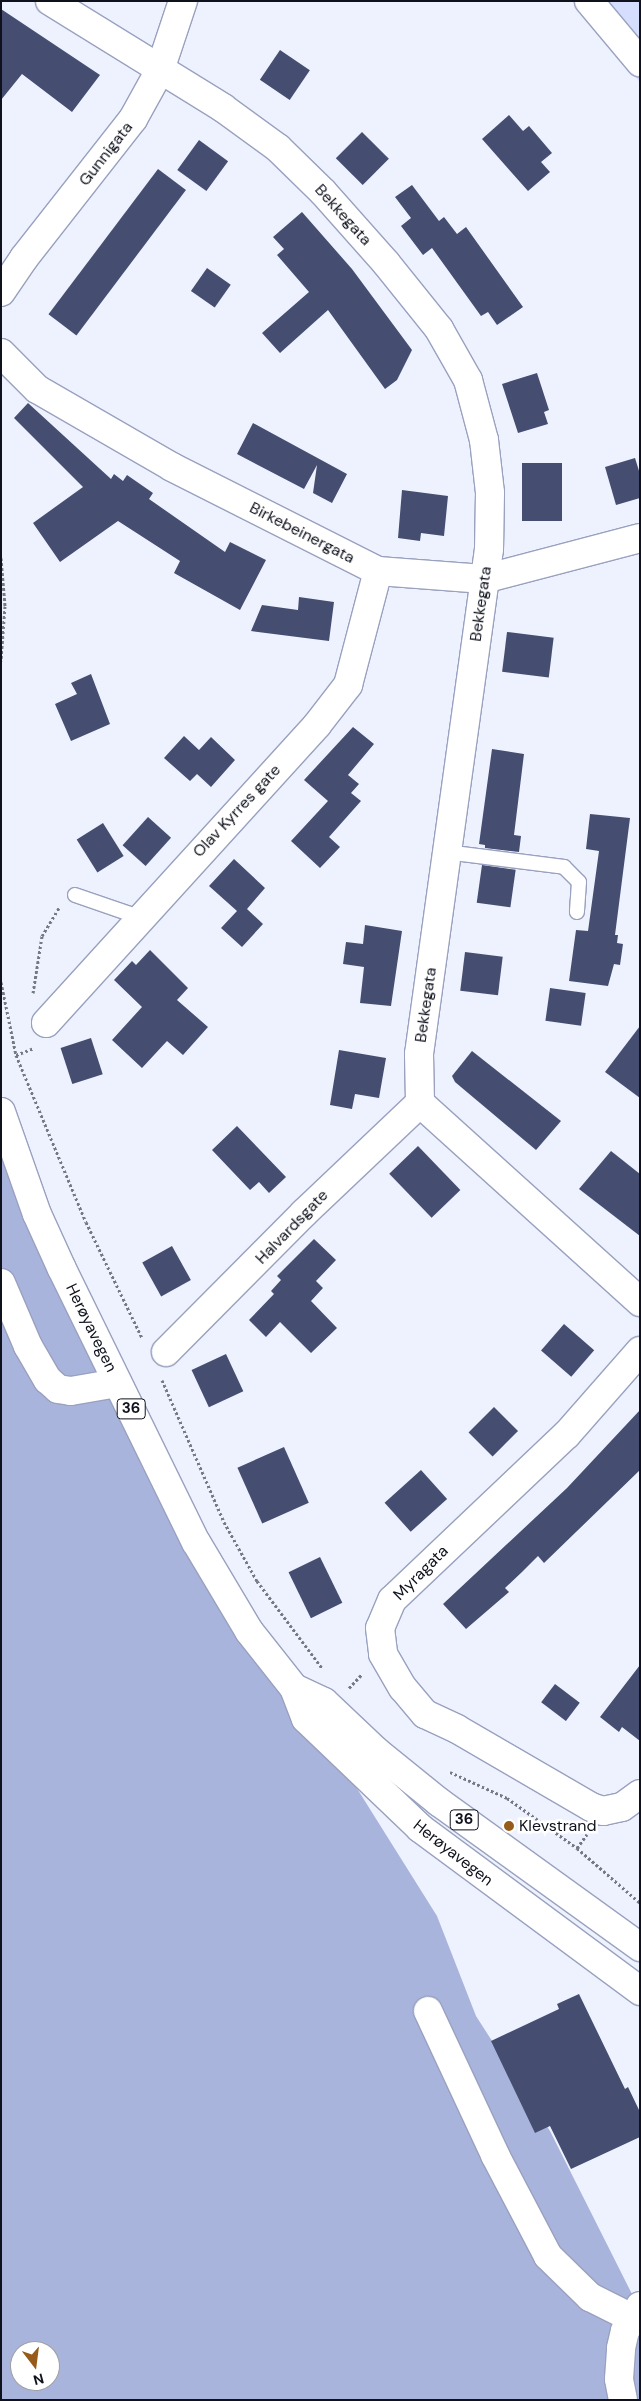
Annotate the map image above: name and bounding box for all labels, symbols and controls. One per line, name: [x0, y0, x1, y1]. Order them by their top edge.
street label: Gunnigata: [75, 118, 137, 190]
street label: Bekkegata: [311, 180, 375, 250]
street label: Birkebeinergata: [246, 498, 358, 568]
street label: Bekkegata: [466, 565, 496, 643]
street label: Olav Kyrres gate: [189, 761, 285, 861]
street label: Bekkegata: [411, 966, 441, 1044]
street label: Halvardsgate: [252, 1186, 332, 1268]
street label: Herøyavegen: [61, 1281, 121, 1375]
road number: 36: [116, 1396, 146, 1422]
street label: Myragata: [390, 1542, 452, 1604]
road number: 36: [449, 1808, 479, 1832]
street label: Herøyavegen: [409, 1816, 497, 1890]
place label: Klevstrand: [519, 1816, 596, 1836]
marker: Klevstrand: [503, 1820, 515, 1832]
north arrow: [10, 2341, 60, 2391]
text: N: [31, 2370, 46, 2390]

